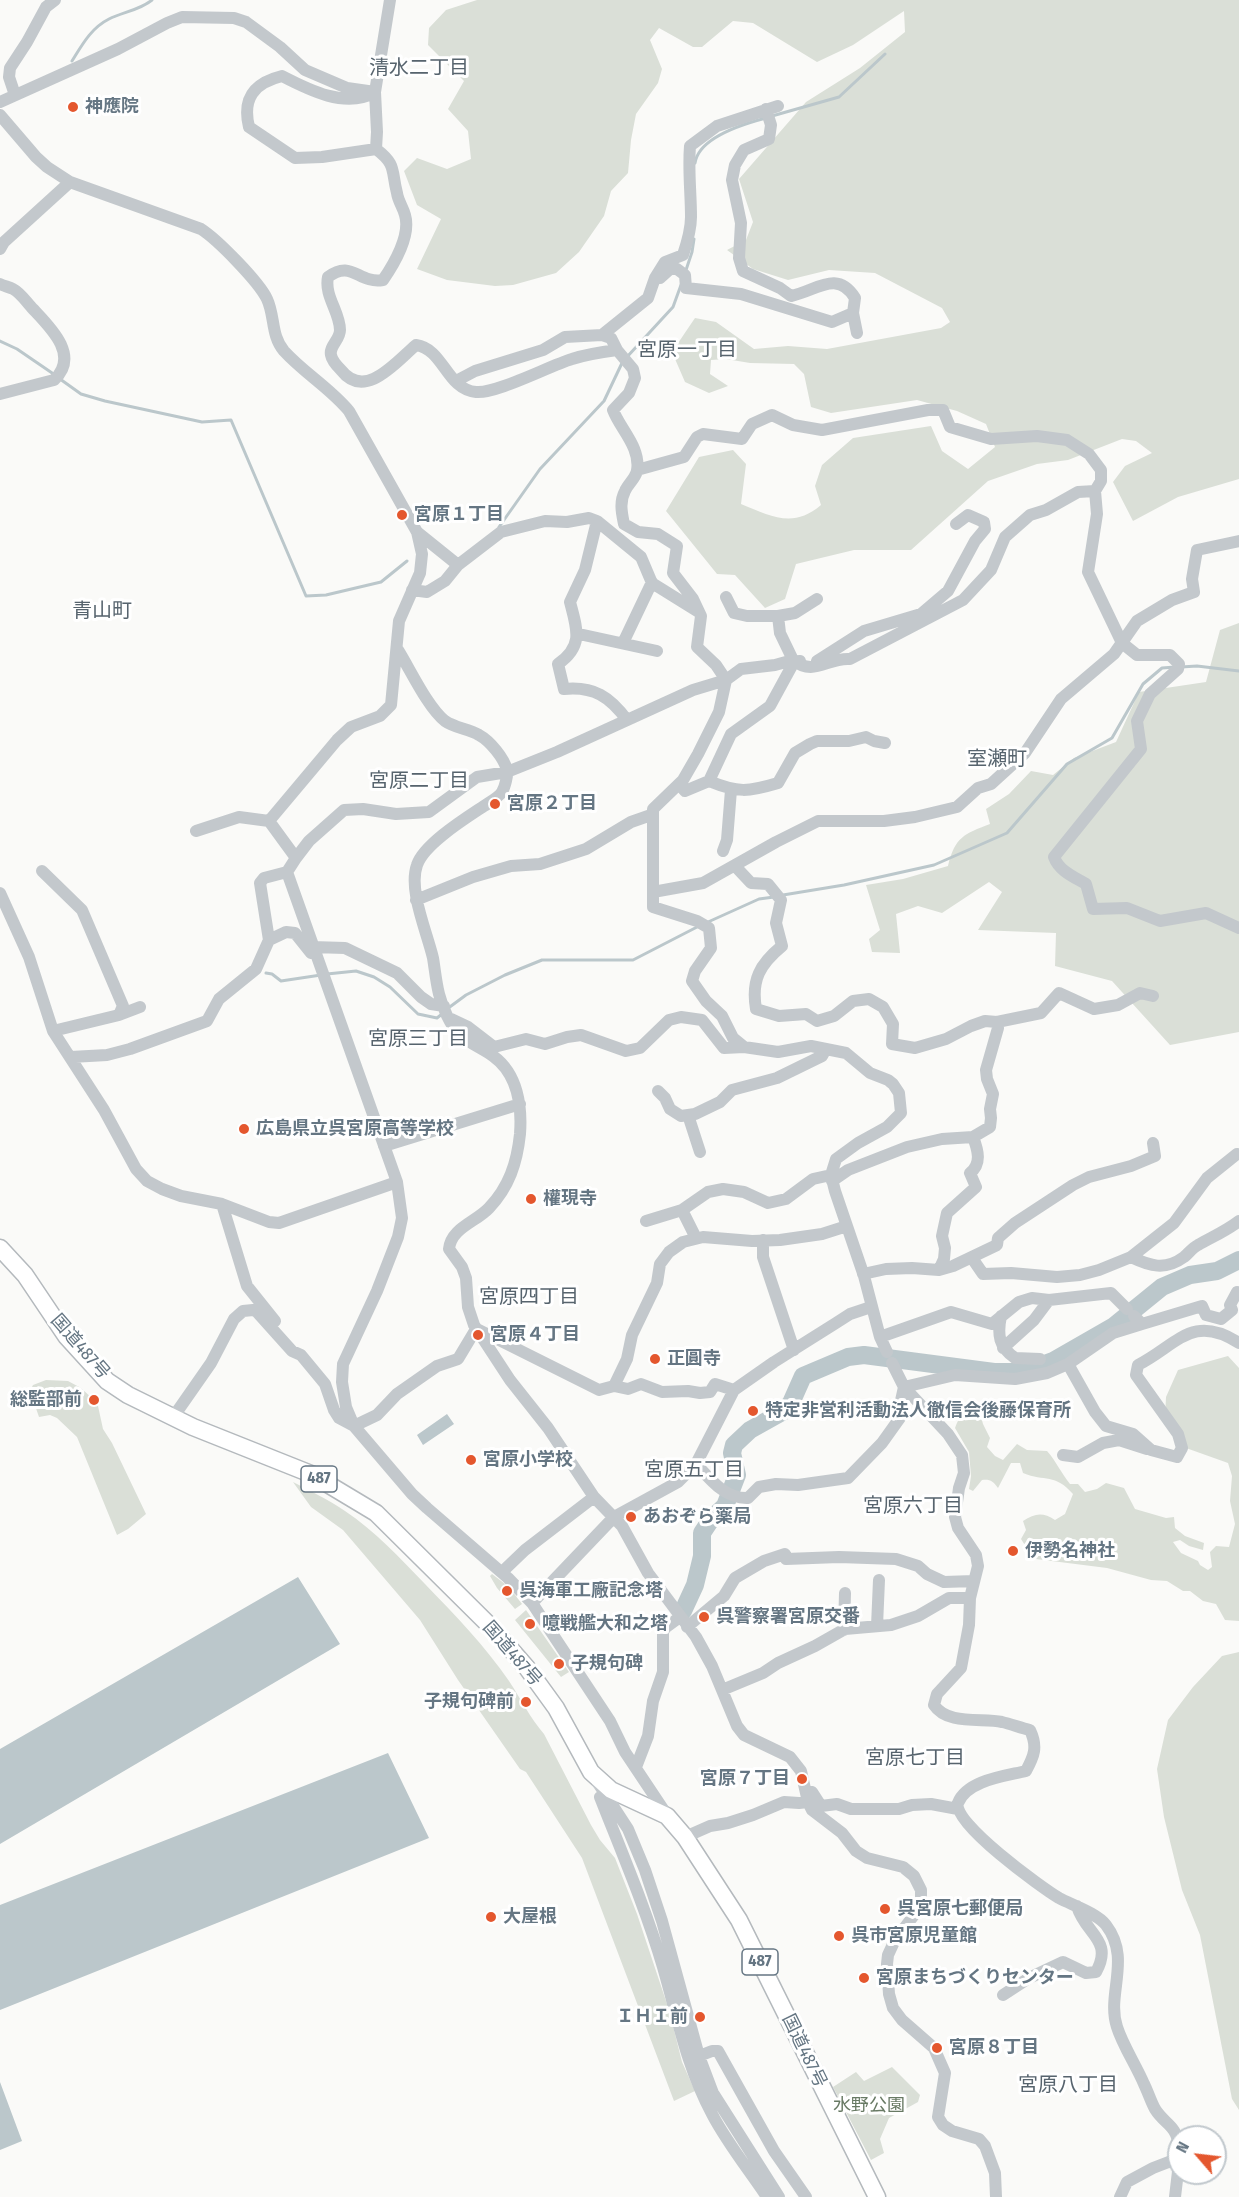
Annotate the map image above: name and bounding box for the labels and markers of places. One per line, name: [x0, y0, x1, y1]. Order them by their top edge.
place label: 神應院: [85, 96, 139, 118]
marker: 神應院: [66, 100, 80, 114]
place label: 宮原１丁目: [414, 504, 504, 526]
marker: 宮原１丁目: [395, 508, 409, 522]
place label: 宮原２丁目: [507, 793, 597, 815]
marker: 宮原２丁目: [488, 797, 502, 811]
place label: 広島県立呉宮原高等学校: [256, 1118, 454, 1140]
marker: 広島県立呉宮原高等学校: [237, 1122, 251, 1136]
place label: 權現寺: [543, 1188, 597, 1210]
marker: 權現寺: [524, 1192, 538, 1206]
place label: 宮原４丁目: [490, 1324, 580, 1346]
marker: 宮原４丁目: [471, 1328, 485, 1342]
place label: 正圓寺: [667, 1348, 721, 1370]
marker: 正圓寺: [648, 1352, 662, 1366]
place label: 総監部前: [10, 1389, 82, 1411]
marker: 総監部前: [87, 1393, 101, 1407]
place label: 特定非営利活動法人徹信会後藤保育所: [765, 1400, 1071, 1422]
marker: 特定非営利活動法人徹信会後藤保育所: [746, 1404, 760, 1418]
place label: 宮原小学校: [483, 1449, 573, 1471]
marker: 宮原小学校: [464, 1453, 478, 1467]
place label: あおぞら薬局: [643, 1506, 751, 1528]
marker: あおぞら薬局: [624, 1510, 638, 1524]
place label: 伊勢名神社: [1025, 1540, 1115, 1562]
marker: 伊勢名神社: [1006, 1544, 1020, 1558]
place label: 呉海軍工廠記念塔: [519, 1580, 663, 1602]
marker: 呉海軍工廠記念塔: [500, 1584, 514, 1598]
place label: 呉警察署宮原交番: [716, 1606, 860, 1628]
marker: 呉警察署宮原交番: [697, 1610, 711, 1624]
place label: 噫戦艦大和之塔: [542, 1613, 668, 1635]
marker: 噫戦艦大和之塔: [523, 1617, 537, 1631]
place label: 子規句碑: [571, 1653, 643, 1675]
marker: 子規句碑: [552, 1657, 566, 1671]
place label: 子規句碑前: [424, 1691, 514, 1713]
marker: 子規句碑前: [519, 1695, 533, 1709]
place label: 宮原７丁目: [700, 1768, 790, 1790]
marker: 宮原７丁目: [795, 1772, 809, 1786]
place label: 呉宮原七郵便局: [897, 1898, 1023, 1920]
marker: 呉宮原七郵便局: [878, 1902, 892, 1916]
place label: 大屋根: [503, 1906, 557, 1928]
marker: 大屋根: [484, 1910, 498, 1924]
place label: 呉市宮原児童館: [851, 1925, 977, 1947]
marker: 呉市宮原児童館: [832, 1929, 846, 1943]
place label: 宮原まちづくりセンター: [876, 1967, 1074, 1989]
marker: 宮原まちづくりセンター: [857, 1971, 871, 1985]
place label: ＩＨＩ前: [616, 2006, 688, 2028]
marker: ＩＨＩ前: [693, 2010, 707, 2024]
place label: 宮原８丁目: [949, 2037, 1039, 2059]
marker: 宮原８丁目: [930, 2041, 944, 2055]

